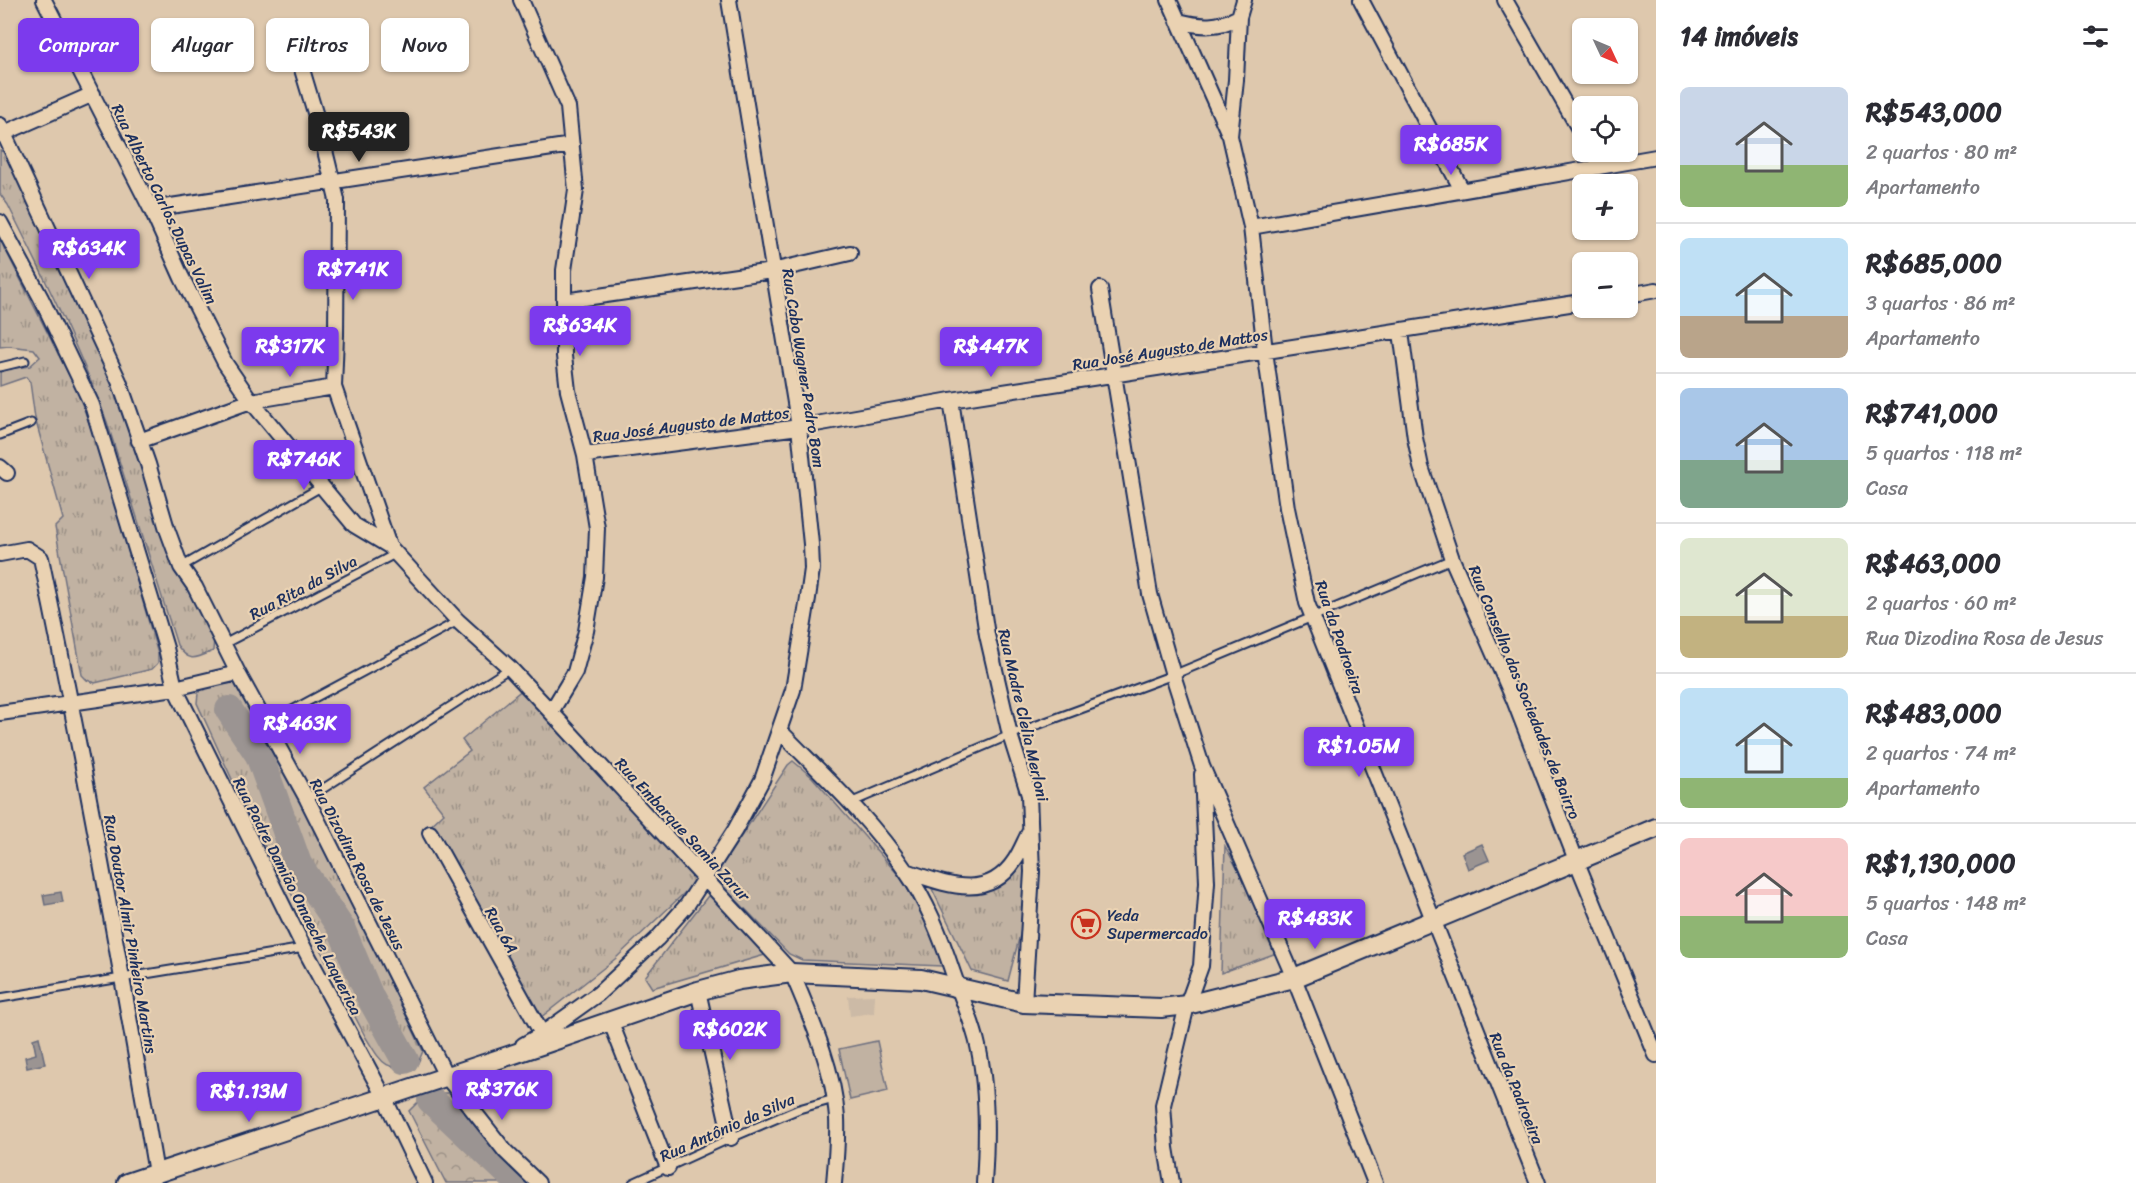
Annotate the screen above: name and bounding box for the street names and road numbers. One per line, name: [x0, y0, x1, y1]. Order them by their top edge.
street label: Rua Alberto Carlos Dupas Valim: [103, 99, 226, 310]
street label: Rua Cabo Wagner Pedro Bom: [773, 266, 834, 470]
street label: Rua José Augusto de Mattos: [1070, 320, 1270, 379]
street label: Rua José Augusto de Mattos: [591, 398, 791, 451]
street label: Rua Rita da Silva: [244, 547, 363, 628]
street label: Rua Conselho das Sociedades de Bairro: [1460, 561, 1589, 824]
street label: Rua da Padroeira: [1306, 576, 1373, 699]
street label: Rua Madre Clelia Merloni: [990, 626, 1058, 805]
street label: Rua Embarque Samia Zarur: [608, 750, 759, 909]
street label: Rua Padre Damião Omaeche Laquerica: [225, 772, 370, 1020]
street label: Rua Dizodina Rosa de Jesus: [302, 773, 414, 956]
street label: Rua Doutor Almir Pinheiro Martins: [95, 813, 166, 1056]
street label: Rua 6A: [477, 901, 526, 959]
street label: Rua da Padroeira: [1481, 1028, 1553, 1150]
street label: Rua Antônio da Silva: [655, 1084, 800, 1170]

